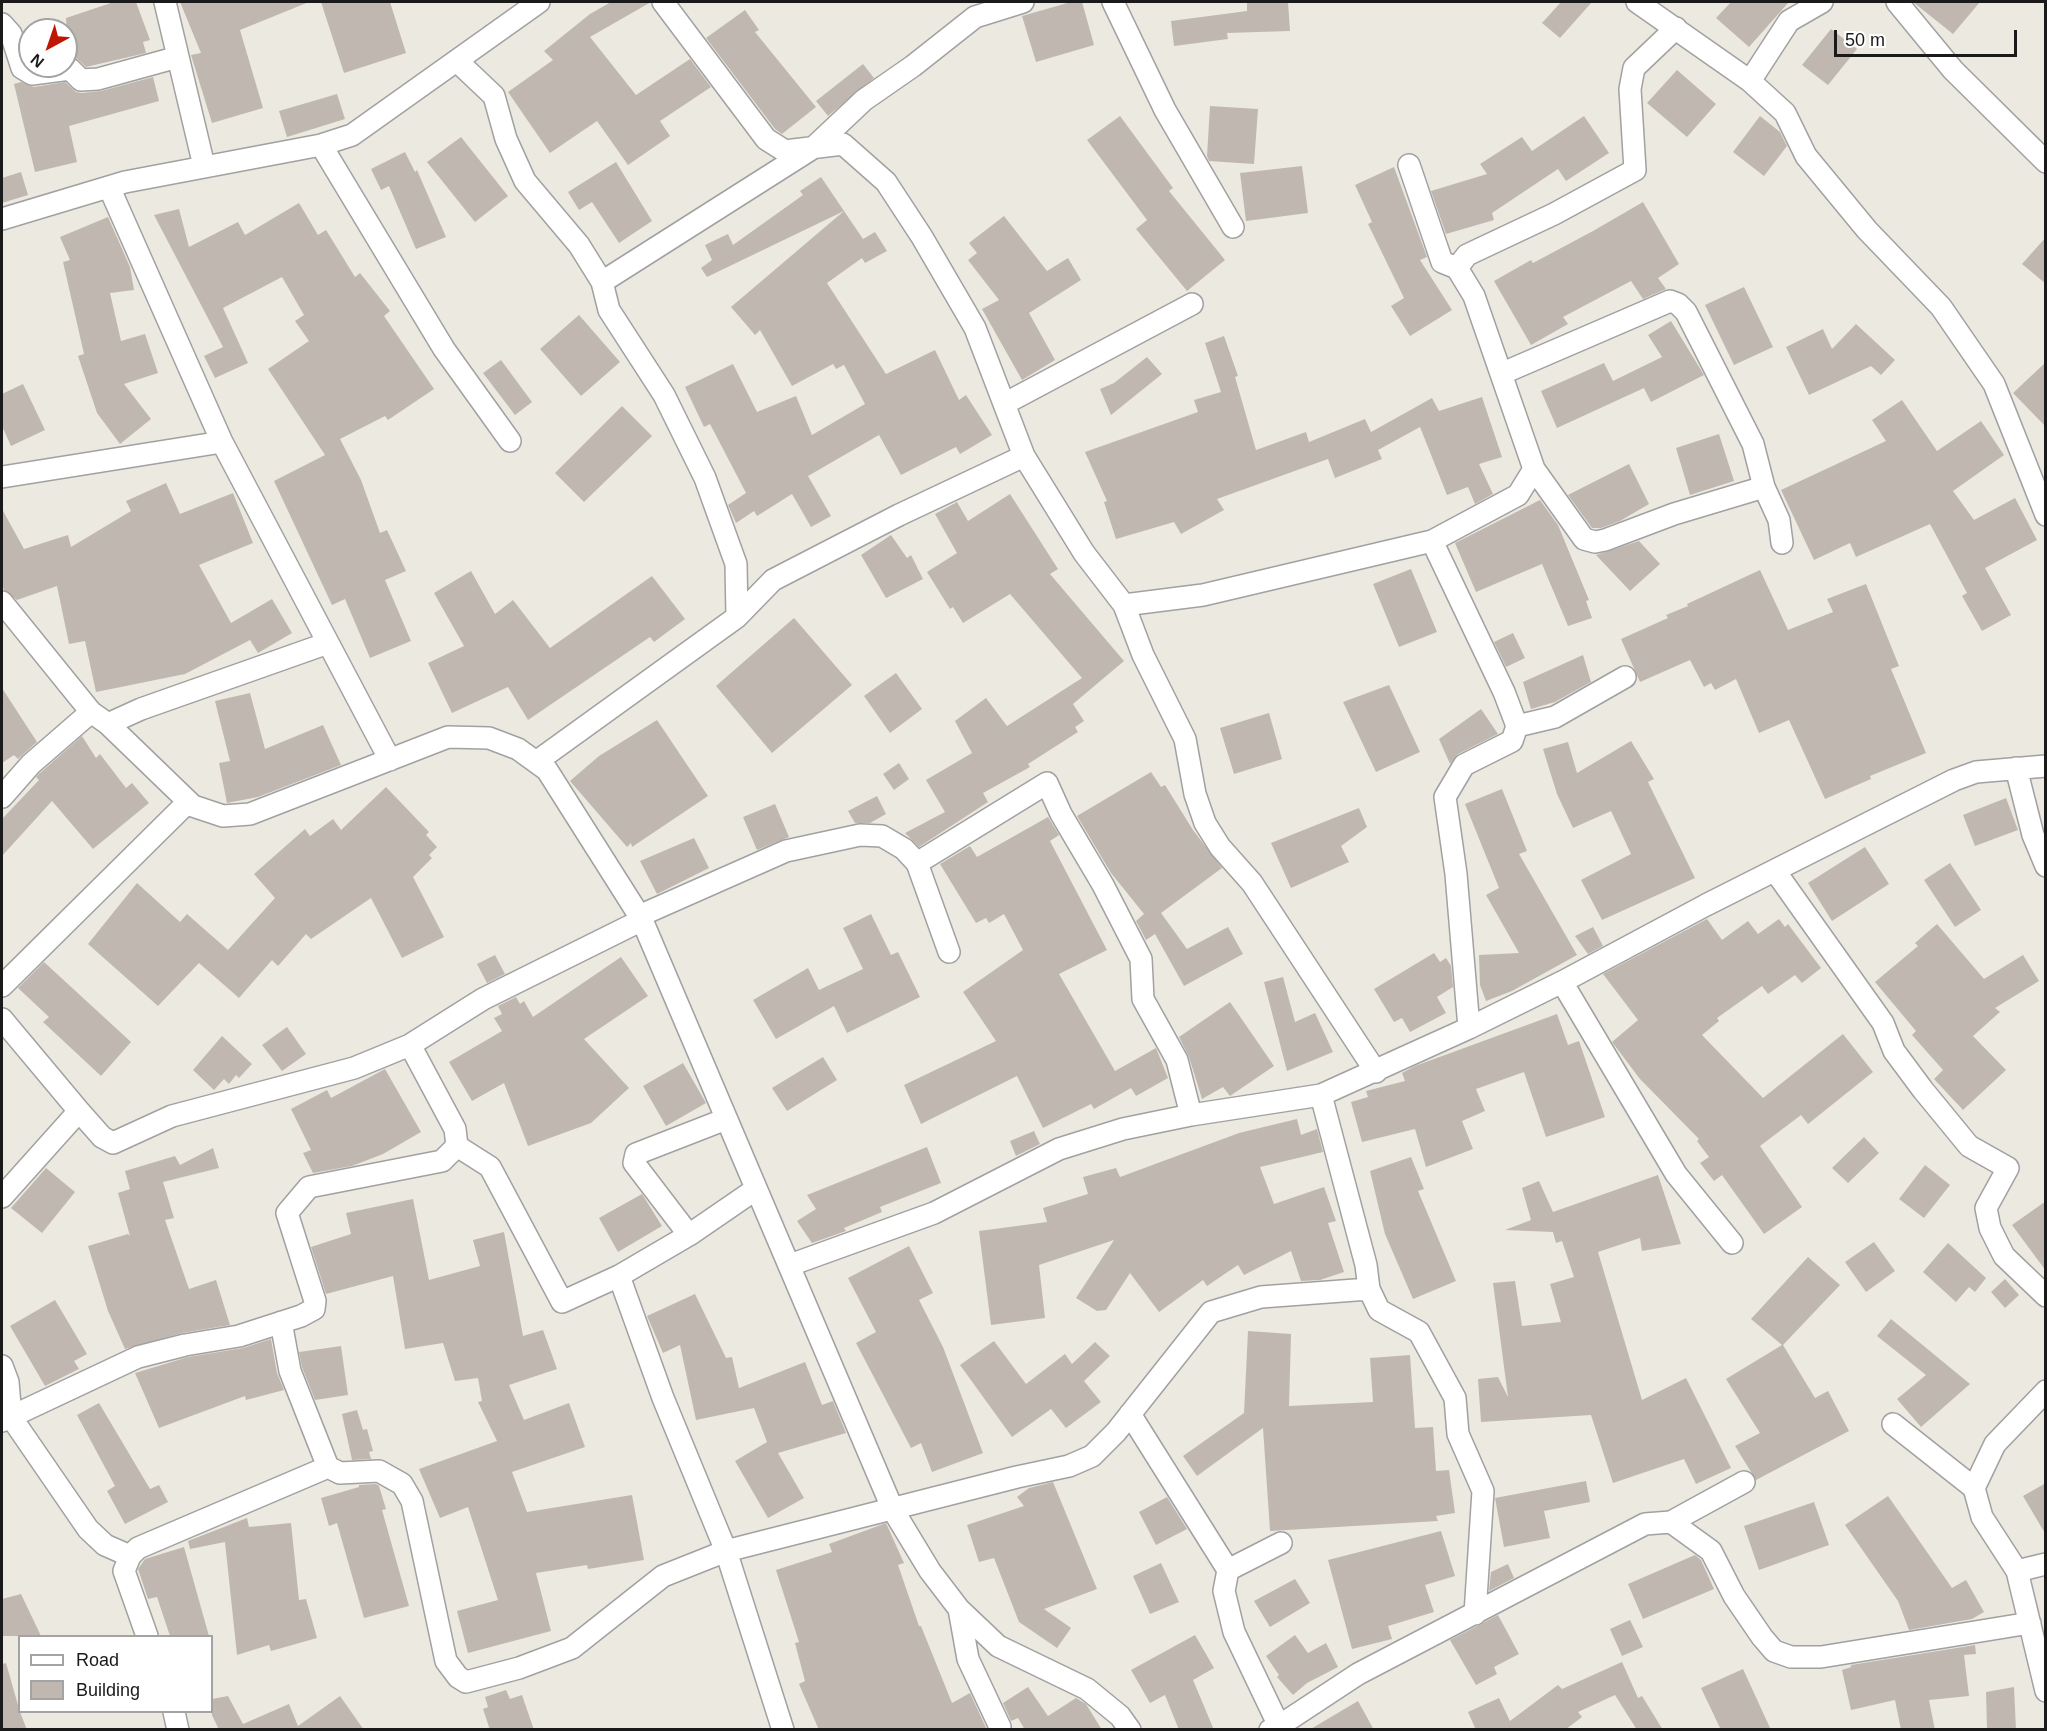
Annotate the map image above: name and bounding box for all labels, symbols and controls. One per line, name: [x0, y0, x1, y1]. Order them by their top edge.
north arrow: [18, 18, 78, 78]
scale bar: [1837, 18, 2020, 56]
text: 50 m: [1845, 30, 1885, 50]
text: N: [28, 50, 47, 71]
legend: [18, 1635, 213, 1713]
text: Road: [76, 1650, 119, 1670]
text: Building: [76, 1680, 140, 1700]

